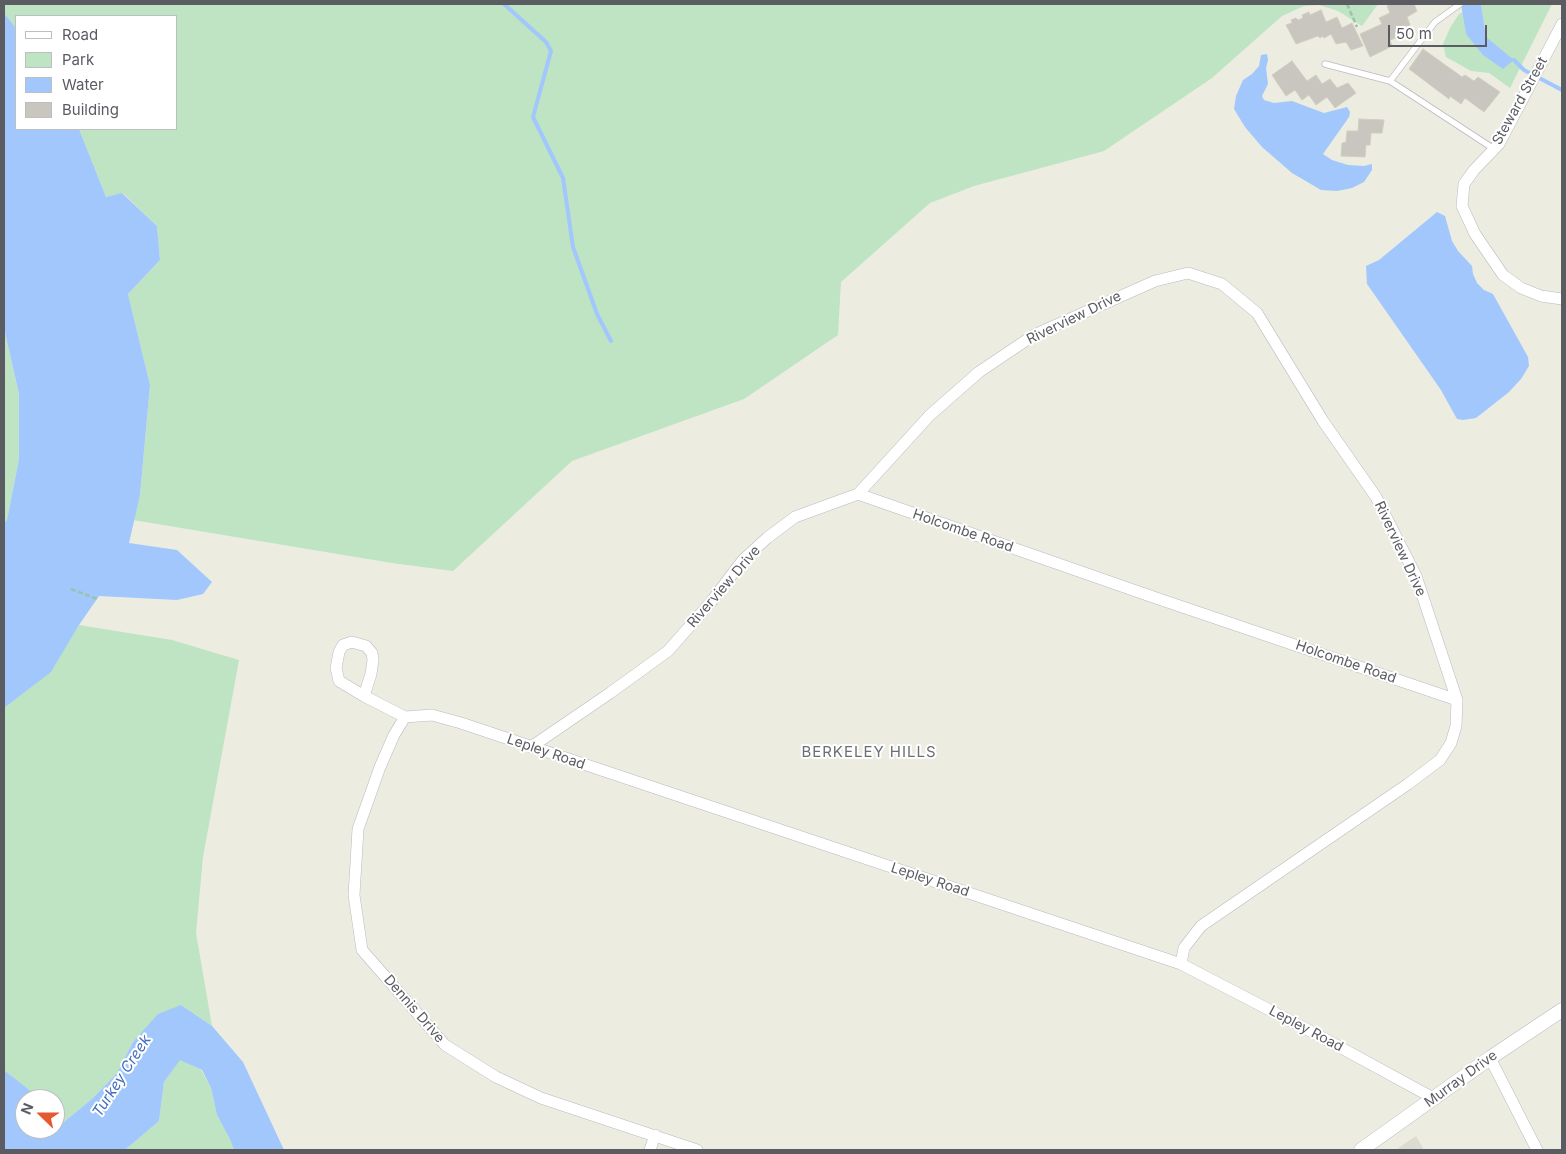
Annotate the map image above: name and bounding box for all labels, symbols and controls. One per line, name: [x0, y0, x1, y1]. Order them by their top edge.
legend: [15, 15, 178, 130]
scale bar: [1391, 15, 1490, 47]
text: 50 m: [1396, 24, 1432, 43]
text: Road: [62, 25, 98, 44]
text: Park: [62, 50, 94, 69]
street label: Steward Street: [1489, 54, 1551, 148]
text: Water: [62, 75, 104, 94]
text: Building: [62, 100, 119, 119]
street label: Riverview Drive: [1024, 288, 1124, 348]
street label: Riverview Drive: [1371, 499, 1429, 599]
street label: Holcombe Road: [910, 506, 1016, 556]
street label: Riverview Drive: [684, 543, 764, 631]
street label: Holcombe Road: [1293, 637, 1399, 687]
street label: Lepley Road: [505, 731, 587, 773]
district label: BERKELEY HILLS: [800, 743, 938, 761]
street label: Lepley Road: [889, 859, 971, 901]
street label: Dennis Drive: [380, 972, 448, 1046]
street label: Lepley Road: [1266, 1002, 1346, 1056]
water label: Turkey Creek: [89, 1032, 155, 1120]
street label: Murray Drive: [1421, 1047, 1501, 1111]
north arrow: [15, 1089, 65, 1139]
text: N: [17, 1100, 36, 1117]

